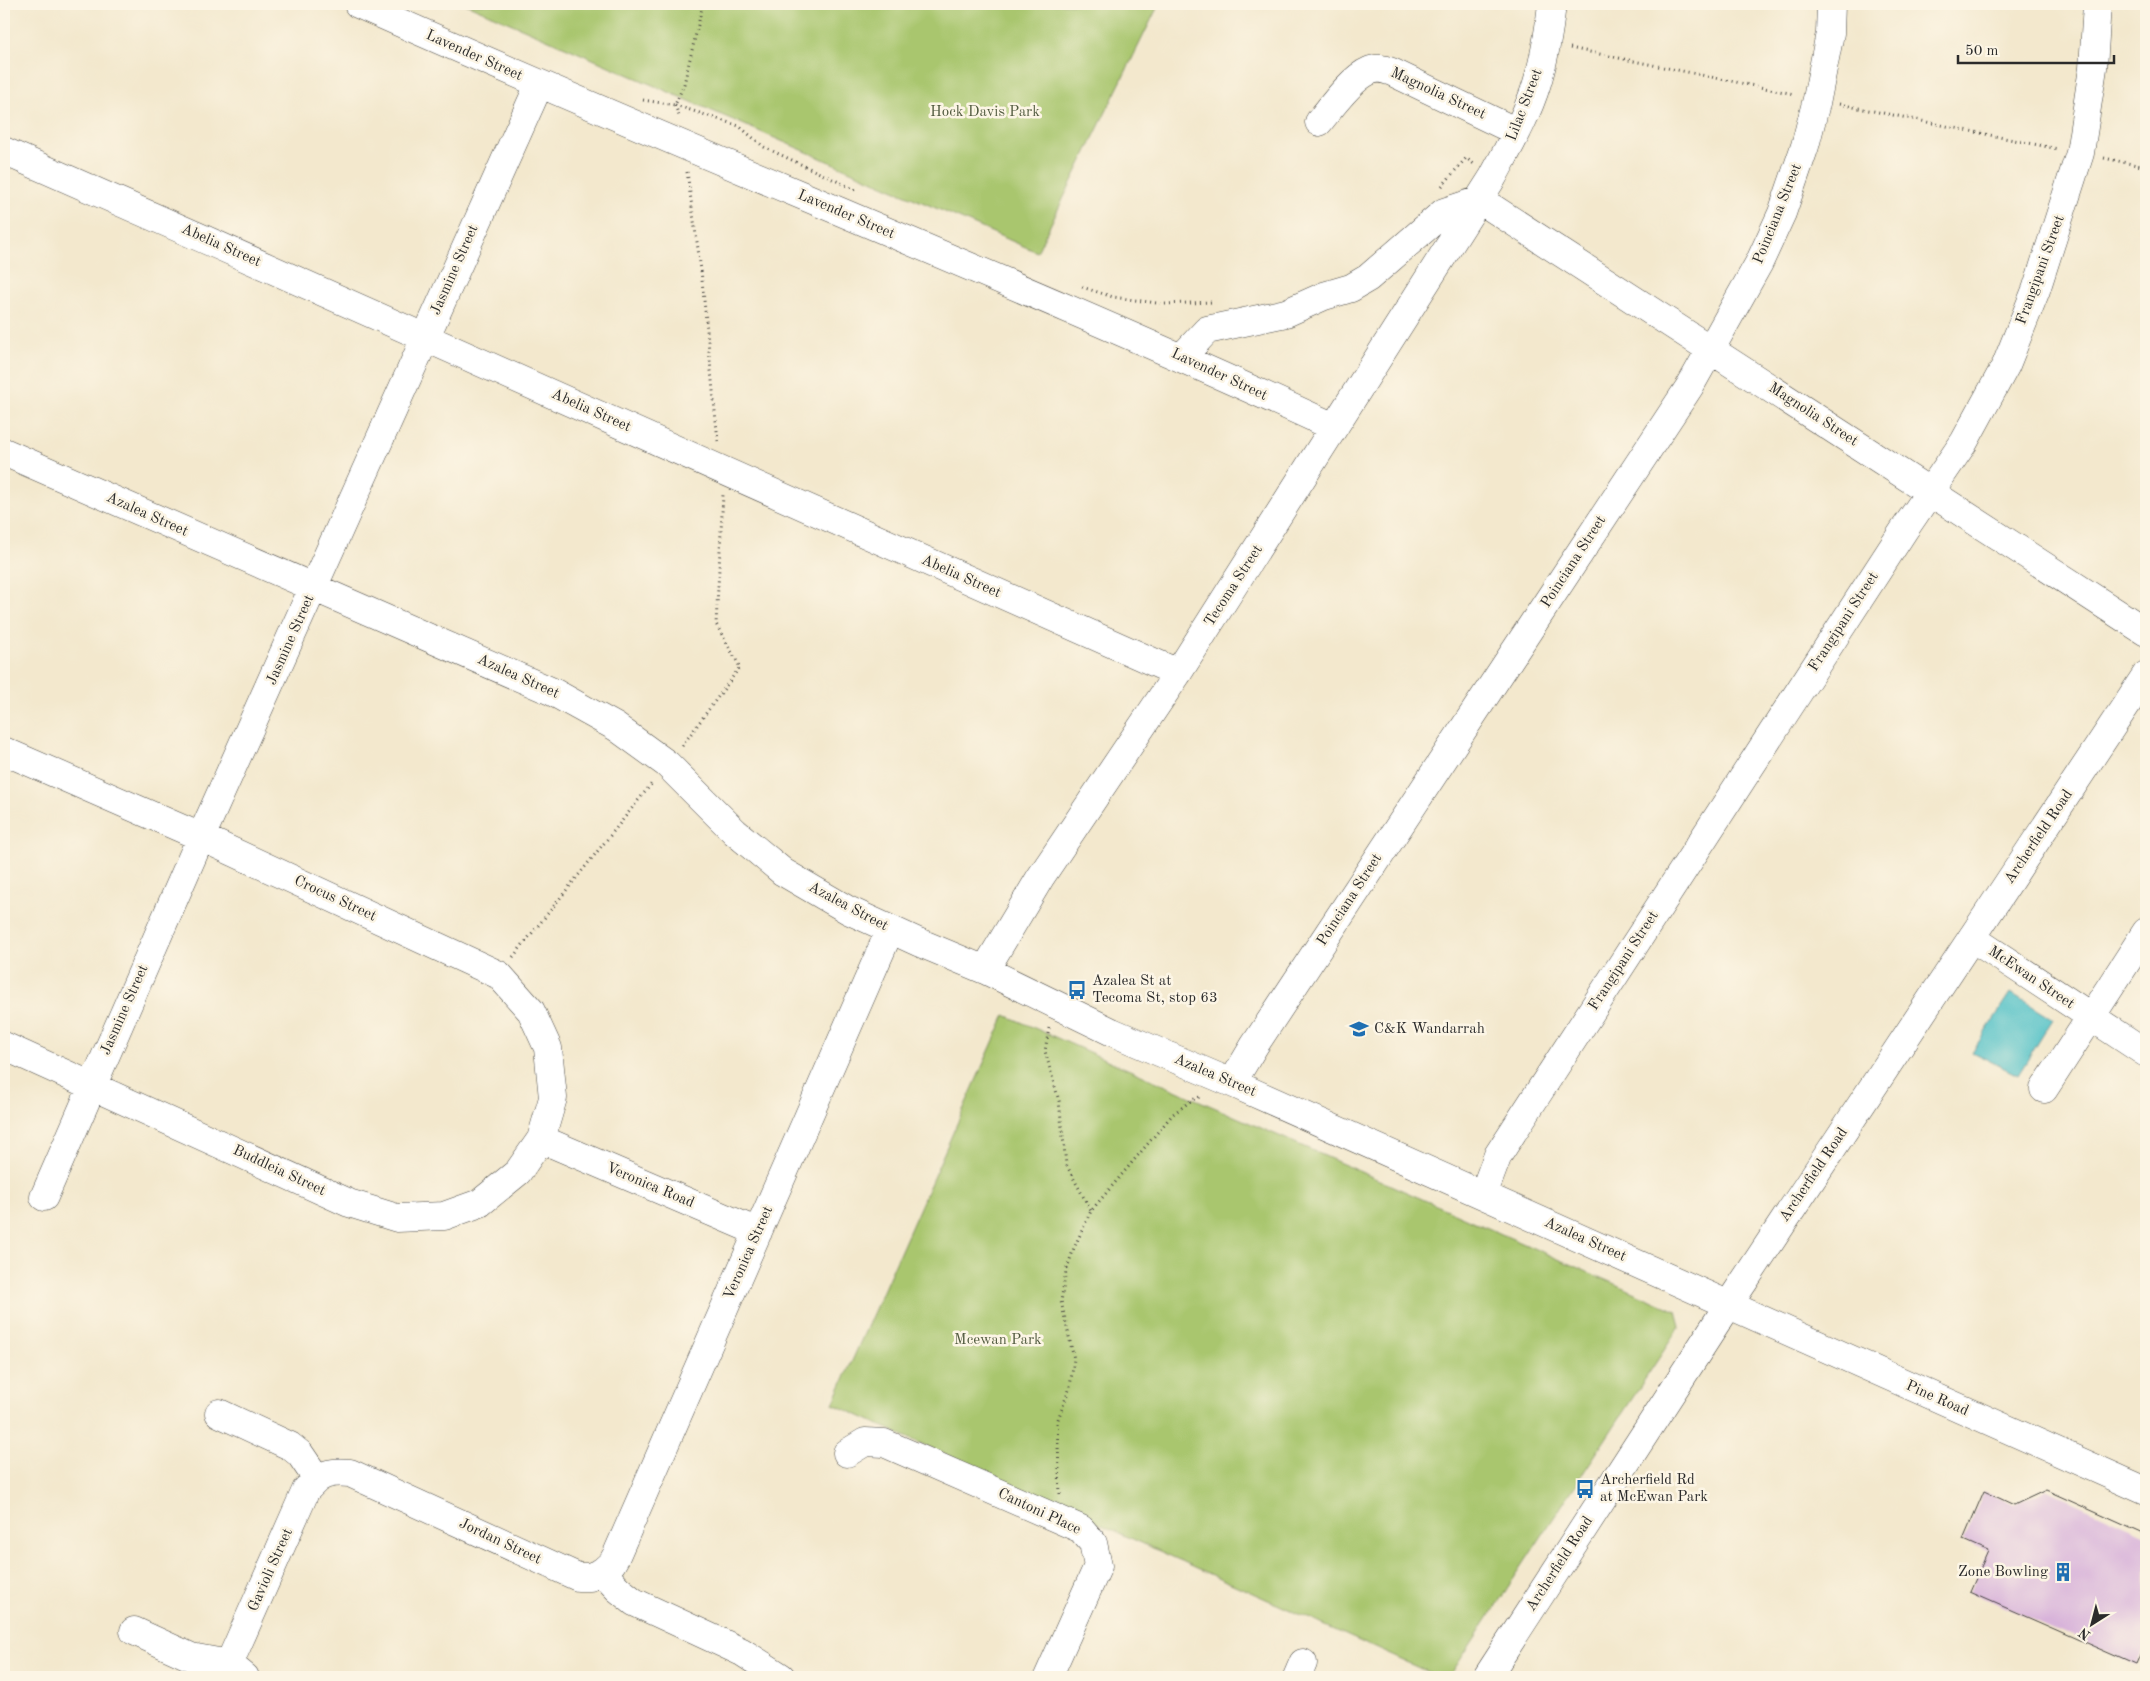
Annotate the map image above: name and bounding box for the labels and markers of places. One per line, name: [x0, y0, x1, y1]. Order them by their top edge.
place label: Azalea St at Tecoma St, stop 63: [1092, 974, 1218, 1006]
bus stop icon: Azalea St at Tecoma St, stop 63: [1066, 979, 1088, 1001]
school or university icon: C&K Wandarrah: [1348, 1018, 1370, 1040]
place label: C&K Wandarrah: [1374, 1022, 1485, 1037]
place label: Archerfield Rd at McEwan Park: [1600, 1473, 1708, 1505]
bus stop icon: Archerfield Rd at McEwan Park: [1574, 1478, 1596, 1500]
building icon: Zone Bowling: [2052, 1561, 2074, 1583]
place label: Zone Bowling: [1958, 1565, 2048, 1580]

